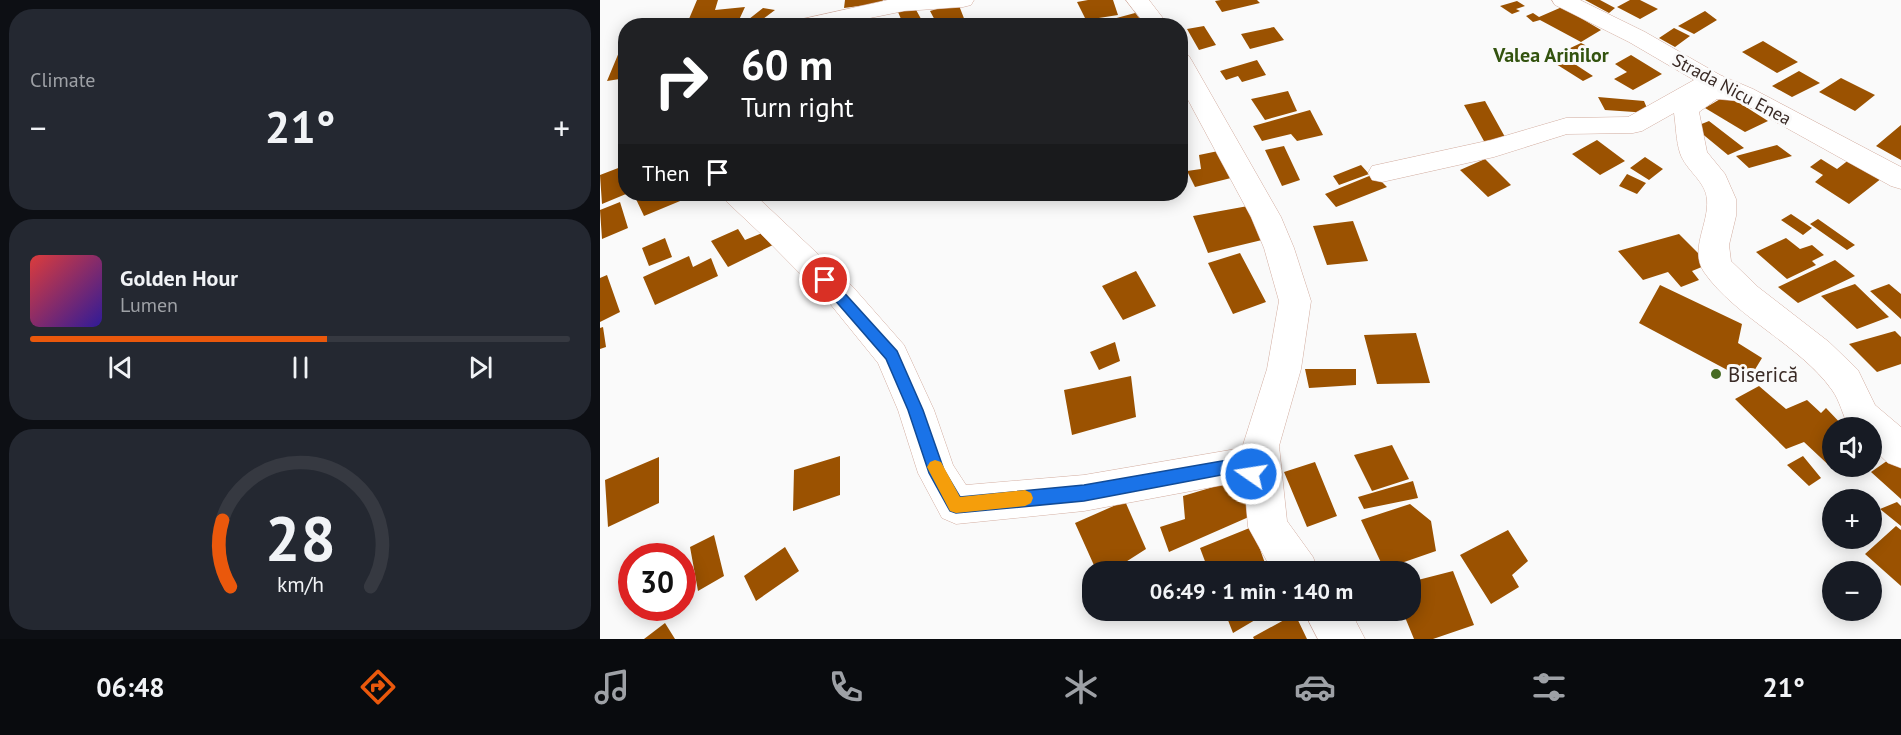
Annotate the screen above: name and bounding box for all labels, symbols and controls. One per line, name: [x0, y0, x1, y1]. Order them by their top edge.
text: 60 m: [741, 37, 833, 92]
icon: right: [642, 42, 720, 120]
district label: Valea Arinilor: [1492, 42, 1609, 68]
street label: Strada Nicu Enea: [1669, 48, 1795, 130]
text: Climate: [30, 67, 96, 93]
text: Turn right: [741, 90, 854, 124]
text: 21°: [265, 97, 335, 155]
text: −: [30, 106, 47, 149]
text: +: [553, 106, 570, 149]
icon: arrive: [701, 156, 734, 189]
text: Then: [642, 159, 689, 187]
pin: [799, 254, 850, 305]
icon: arrive: [808, 263, 841, 296]
text: Golden Hour: [120, 264, 238, 292]
text: Lumen: [120, 292, 178, 318]
icon: previous: [104, 351, 137, 384]
icon: pause: [284, 351, 317, 384]
icon: next: [464, 351, 497, 384]
place label: Biserică: [1728, 361, 1798, 388]
marker: Biserică: [1709, 367, 1723, 381]
map controls: [1822, 417, 1882, 621]
button: sound: [1822, 417, 1882, 477]
position arrow: [1219, 442, 1283, 506]
button: +: [1822, 489, 1882, 549]
text: 28: [265, 497, 335, 578]
speed limit sign: 30: [618, 543, 696, 621]
button: −: [1822, 561, 1882, 621]
text: km/h: [276, 570, 323, 598]
text: 06:49 · 1 min · 140 m: [1150, 577, 1353, 605]
icon: directions: [357, 666, 399, 708]
icon: music: [591, 666, 633, 708]
icon: phone: [825, 666, 867, 708]
icon: climate: [1060, 666, 1102, 708]
icon: car: [1294, 666, 1336, 708]
icon: filters: [1528, 666, 1570, 708]
text: 06:48: [96, 670, 165, 704]
text: 21°: [1762, 670, 1805, 704]

